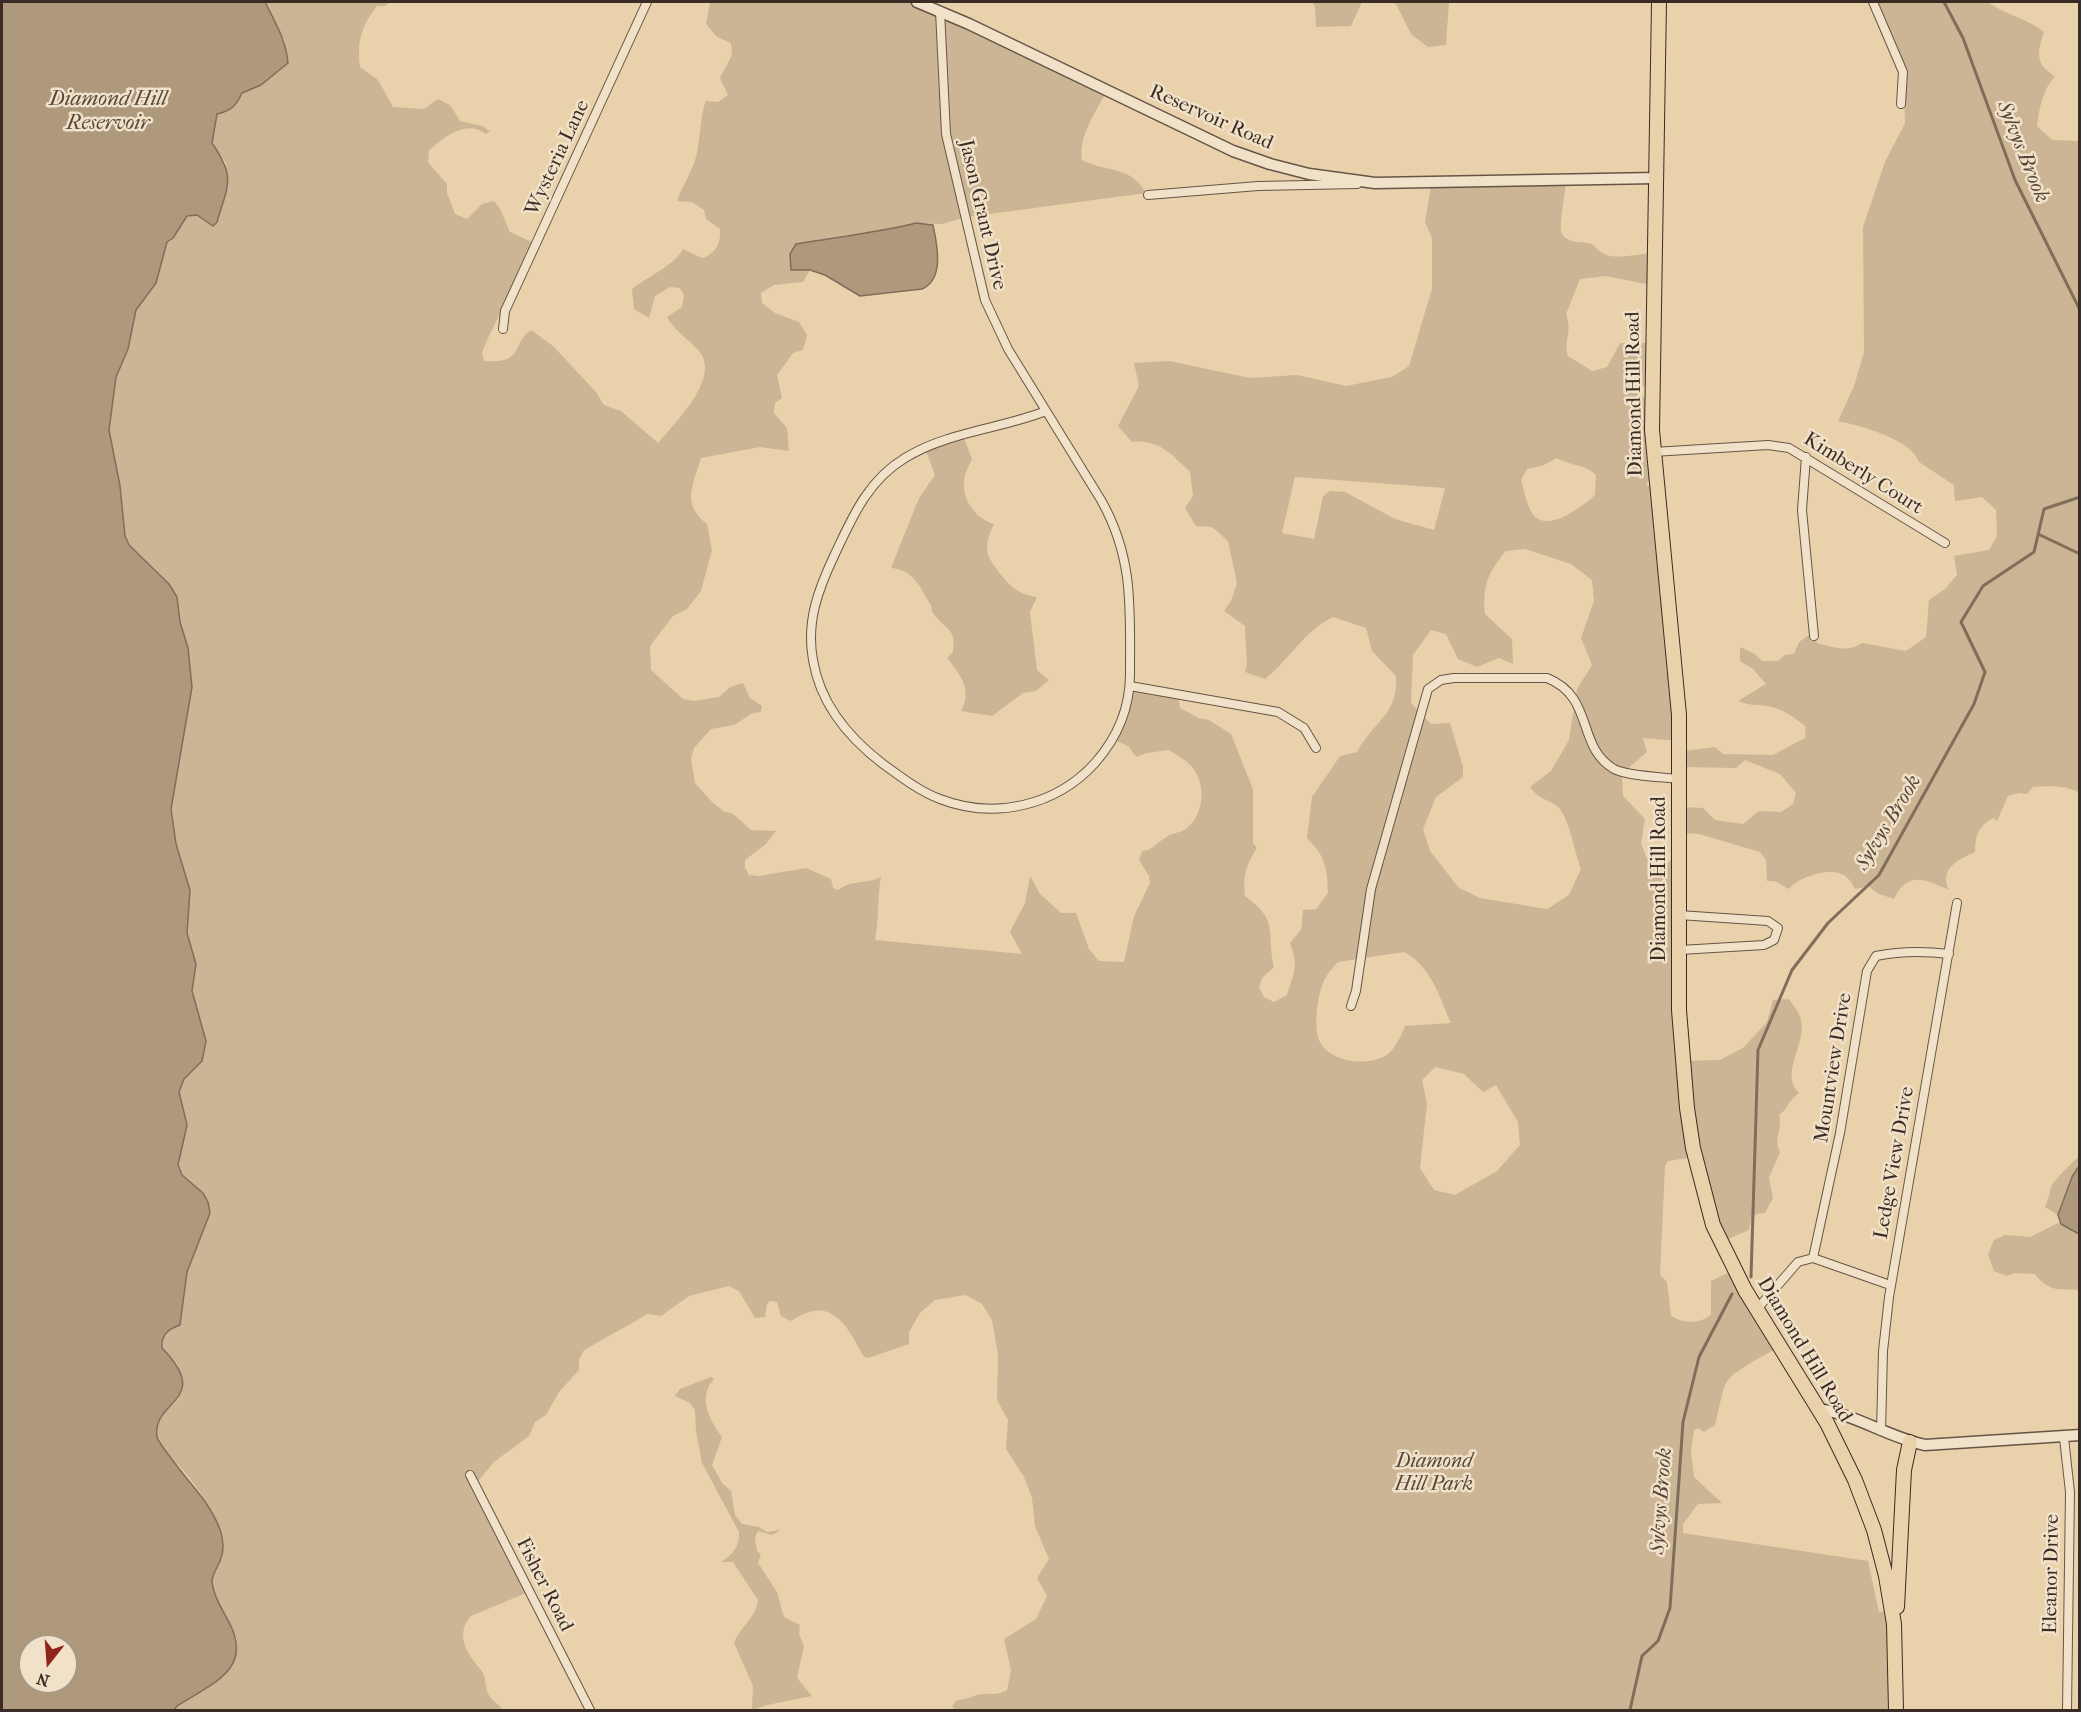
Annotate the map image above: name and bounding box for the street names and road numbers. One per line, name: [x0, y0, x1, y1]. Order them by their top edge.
street label: Reservoir Road: [1145, 80, 1277, 156]
street label: Wysteria Lane: [521, 96, 595, 220]
street label: Jason Grant Drive: [953, 138, 1011, 292]
street label: Diamond Hill Road: [1622, 311, 1648, 477]
street label: Kimberly Court: [1799, 428, 1927, 520]
street label: Diamond Hill Road: [1648, 796, 1672, 962]
street label: Mountview Drive: [1810, 991, 1858, 1145]
street label: Ledge View Drive: [1870, 1085, 1920, 1241]
street label: Diamond Hill Road: [1751, 1273, 1857, 1427]
street label: Eleanor Drive: [2039, 1514, 2065, 1634]
street label: Fisher Road: [510, 1534, 578, 1636]

